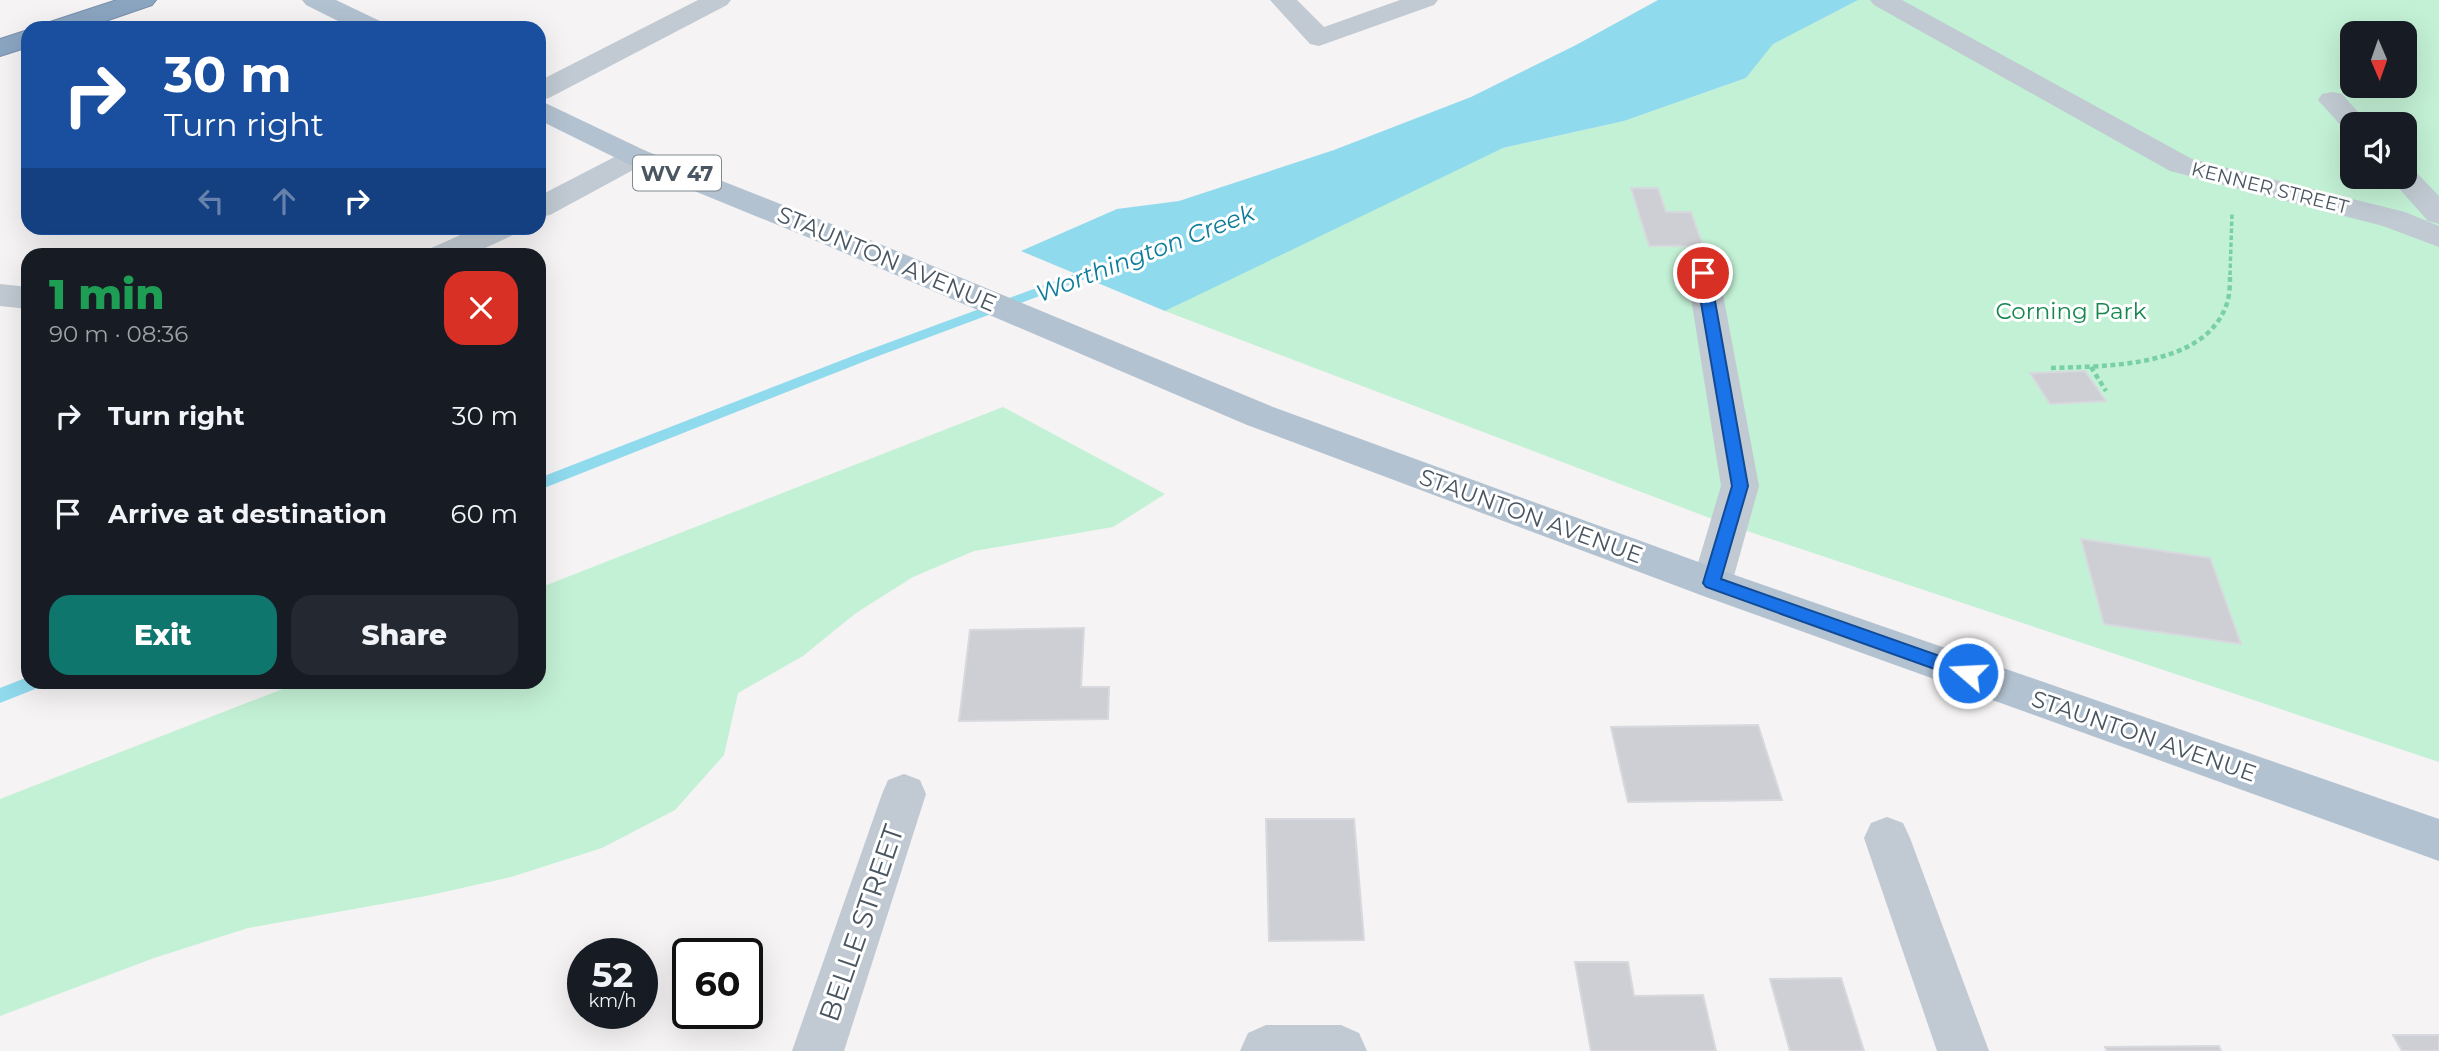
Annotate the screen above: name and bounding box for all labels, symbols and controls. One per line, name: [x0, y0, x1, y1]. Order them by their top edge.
north arrow: [2340, 21, 2417, 98]
map controls: [2340, 21, 2417, 189]
text: 30 m: [164, 45, 292, 104]
icon: right: [49, 49, 140, 140]
text: Turn right: [164, 105, 324, 144]
button: sound: [2340, 112, 2417, 189]
road number: WV 47: [633, 156, 721, 190]
street label: KENNER STREET: [2189, 157, 2351, 219]
icon: left: [192, 182, 230, 220]
icon: ahead: [265, 182, 303, 220]
icon: right: [338, 182, 376, 220]
water label: Worthington Creek: [1032, 197, 1260, 308]
street label: STAUNTON AVENUE: [773, 200, 1001, 318]
pin: [1673, 243, 1733, 303]
icon: arrive: [1684, 254, 1722, 292]
text: 1 min: [49, 268, 165, 320]
button: close: [444, 271, 518, 345]
park label: Corning Park: [1996, 297, 2147, 325]
text: 90 m · 08:36: [49, 320, 188, 348]
icon: right: [49, 397, 87, 435]
text: Turn right: [108, 400, 244, 432]
text: 30 m: [452, 400, 518, 432]
street label: STAUNTON AVENUE: [1416, 463, 1646, 569]
icon: arrive: [49, 495, 87, 533]
text: Arrive at destination: [108, 498, 387, 530]
text: 60 m: [451, 498, 518, 530]
button: Exit: [49, 595, 277, 675]
button: Share: [291, 595, 518, 675]
position arrow: [1931, 636, 2005, 710]
street label: STAUNTON AVENUE: [2028, 684, 2260, 788]
street label: BELLE STREET: [811, 820, 911, 1026]
speed limit sign: 60: [672, 938, 763, 1029]
text: 52: [592, 953, 633, 996]
text: km/h: [588, 990, 637, 1012]

